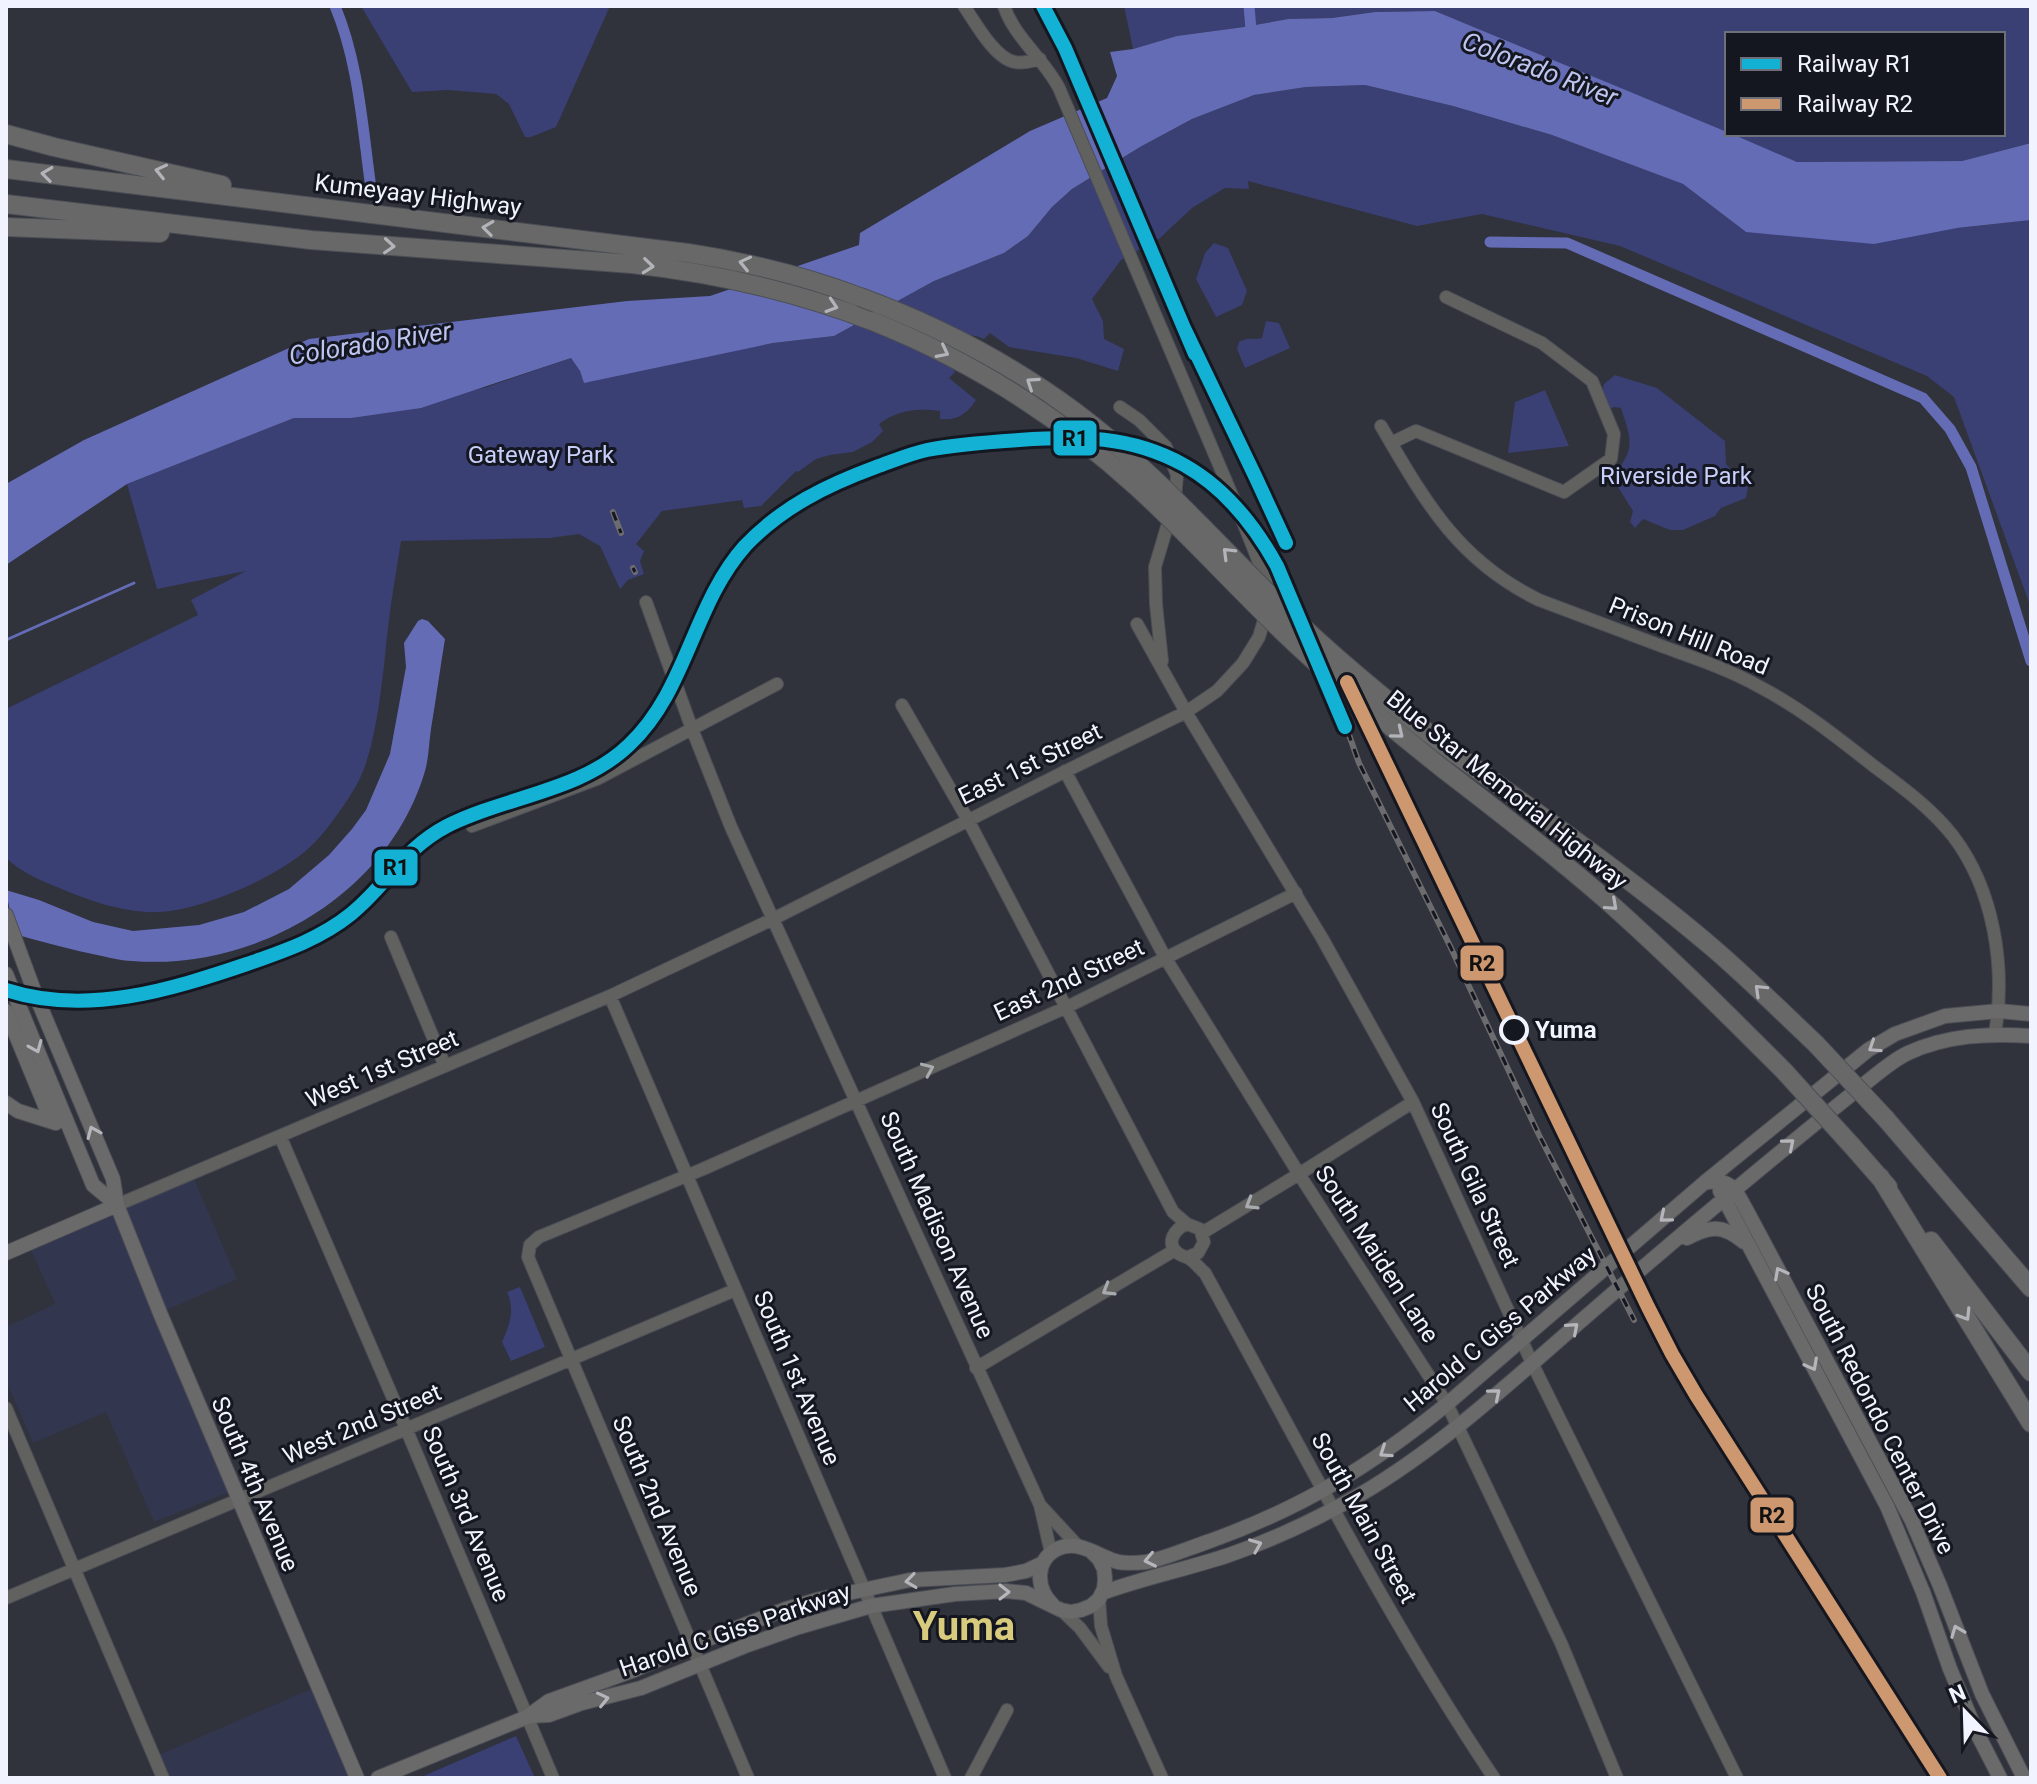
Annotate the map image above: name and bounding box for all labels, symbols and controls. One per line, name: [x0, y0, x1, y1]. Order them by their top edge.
water label: Colorado River: [1458, 26, 1623, 113]
legend: [1725, 32, 2005, 136]
text: Railway R1: [1797, 50, 1913, 78]
text: Railway R2: [1797, 90, 1913, 118]
one-way arrow: [154, 163, 168, 180]
one-way arrow: [40, 166, 53, 183]
street label: Kumeyaay Highway: [313, 168, 524, 222]
one-way arrow: [481, 219, 494, 236]
one-way arrow: [382, 237, 395, 254]
one-way arrow: [739, 255, 753, 272]
one-way arrow: [642, 257, 655, 274]
one-way arrow: [824, 297, 838, 313]
water label: Colorado River: [287, 315, 455, 371]
one-way arrow: [935, 342, 950, 358]
one-way arrow: [1027, 378, 1041, 393]
line badge: R1: [1052, 419, 1098, 457]
text: R1: [1062, 426, 1088, 451]
park label: Gateway Park: [468, 441, 615, 469]
park label: Riverside Park: [1600, 462, 1753, 490]
one-way arrow: [1223, 548, 1237, 562]
street label: Prison Hill Road: [1605, 591, 1773, 681]
street label: Blue Star Memorial Highway: [1381, 684, 1633, 896]
street label: East 1st Street: [954, 717, 1106, 811]
one-way arrow: [1389, 723, 1404, 737]
line badge: R1: [373, 848, 419, 887]
text: R1: [383, 855, 409, 880]
one-way arrow: [1602, 895, 1617, 910]
street label: East 2nd Street: [989, 933, 1149, 1027]
line badge: R2: [1459, 944, 1505, 982]
text: R2: [1469, 951, 1495, 976]
one-way arrow: [1755, 985, 1769, 999]
marker: Yuma: [1500, 1016, 1528, 1044]
place label: Yuma: [1535, 1016, 1597, 1044]
street label: West 1st Street: [302, 1024, 463, 1114]
one-way arrow: [26, 1038, 42, 1053]
one-way arrow: [1868, 1038, 1883, 1053]
one-way arrow: [920, 1062, 934, 1078]
street label: South Gila Street: [1425, 1098, 1525, 1272]
street label: South Madison Avenue: [874, 1107, 1000, 1343]
one-way arrow: [86, 1126, 102, 1140]
one-way arrow: [1780, 1139, 1794, 1154]
street label: South Maiden Lane: [1309, 1160, 1445, 1348]
one-way arrow: [1245, 1194, 1260, 1210]
one-way arrow: [1660, 1207, 1674, 1222]
street label: Harold C Giss Parkway: [1398, 1240, 1602, 1418]
one-way arrow: [1774, 1266, 1789, 1281]
street label: South Redondo Center Drive: [1800, 1279, 1960, 1559]
one-way arrow: [1102, 1280, 1117, 1296]
street label: South 1st Avenue: [748, 1287, 846, 1469]
one-way arrow: [1955, 1306, 1970, 1321]
one-way arrow: [1563, 1323, 1578, 1338]
one-way arrow: [1803, 1356, 1818, 1371]
street label: West 2nd Street: [279, 1378, 446, 1470]
one-way arrow: [1486, 1389, 1500, 1404]
street label: South 4th Avenue: [206, 1392, 304, 1576]
street label: South 2nd Avenue: [606, 1412, 708, 1600]
street label: South 3rd Avenue: [416, 1422, 516, 1606]
street label: South Main Street: [1306, 1428, 1423, 1608]
one-way arrow: [1380, 1442, 1394, 1457]
line badge: R2: [1749, 1496, 1795, 1534]
text: R2: [1759, 1503, 1785, 1528]
one-way arrow: [1248, 1538, 1262, 1554]
one-way arrow: [1144, 1551, 1158, 1568]
one-way arrow: [905, 1572, 918, 1589]
street label: Harold C Giss Parkway: [616, 1577, 855, 1683]
one-way arrow: [998, 1583, 1011, 1601]
district label: Yuma: [913, 1603, 1015, 1650]
one-way arrow: [1950, 1624, 1967, 1638]
north arrow: [1925, 1672, 2005, 1752]
text: N: [1945, 1680, 1969, 1709]
one-way arrow: [595, 1691, 609, 1708]

